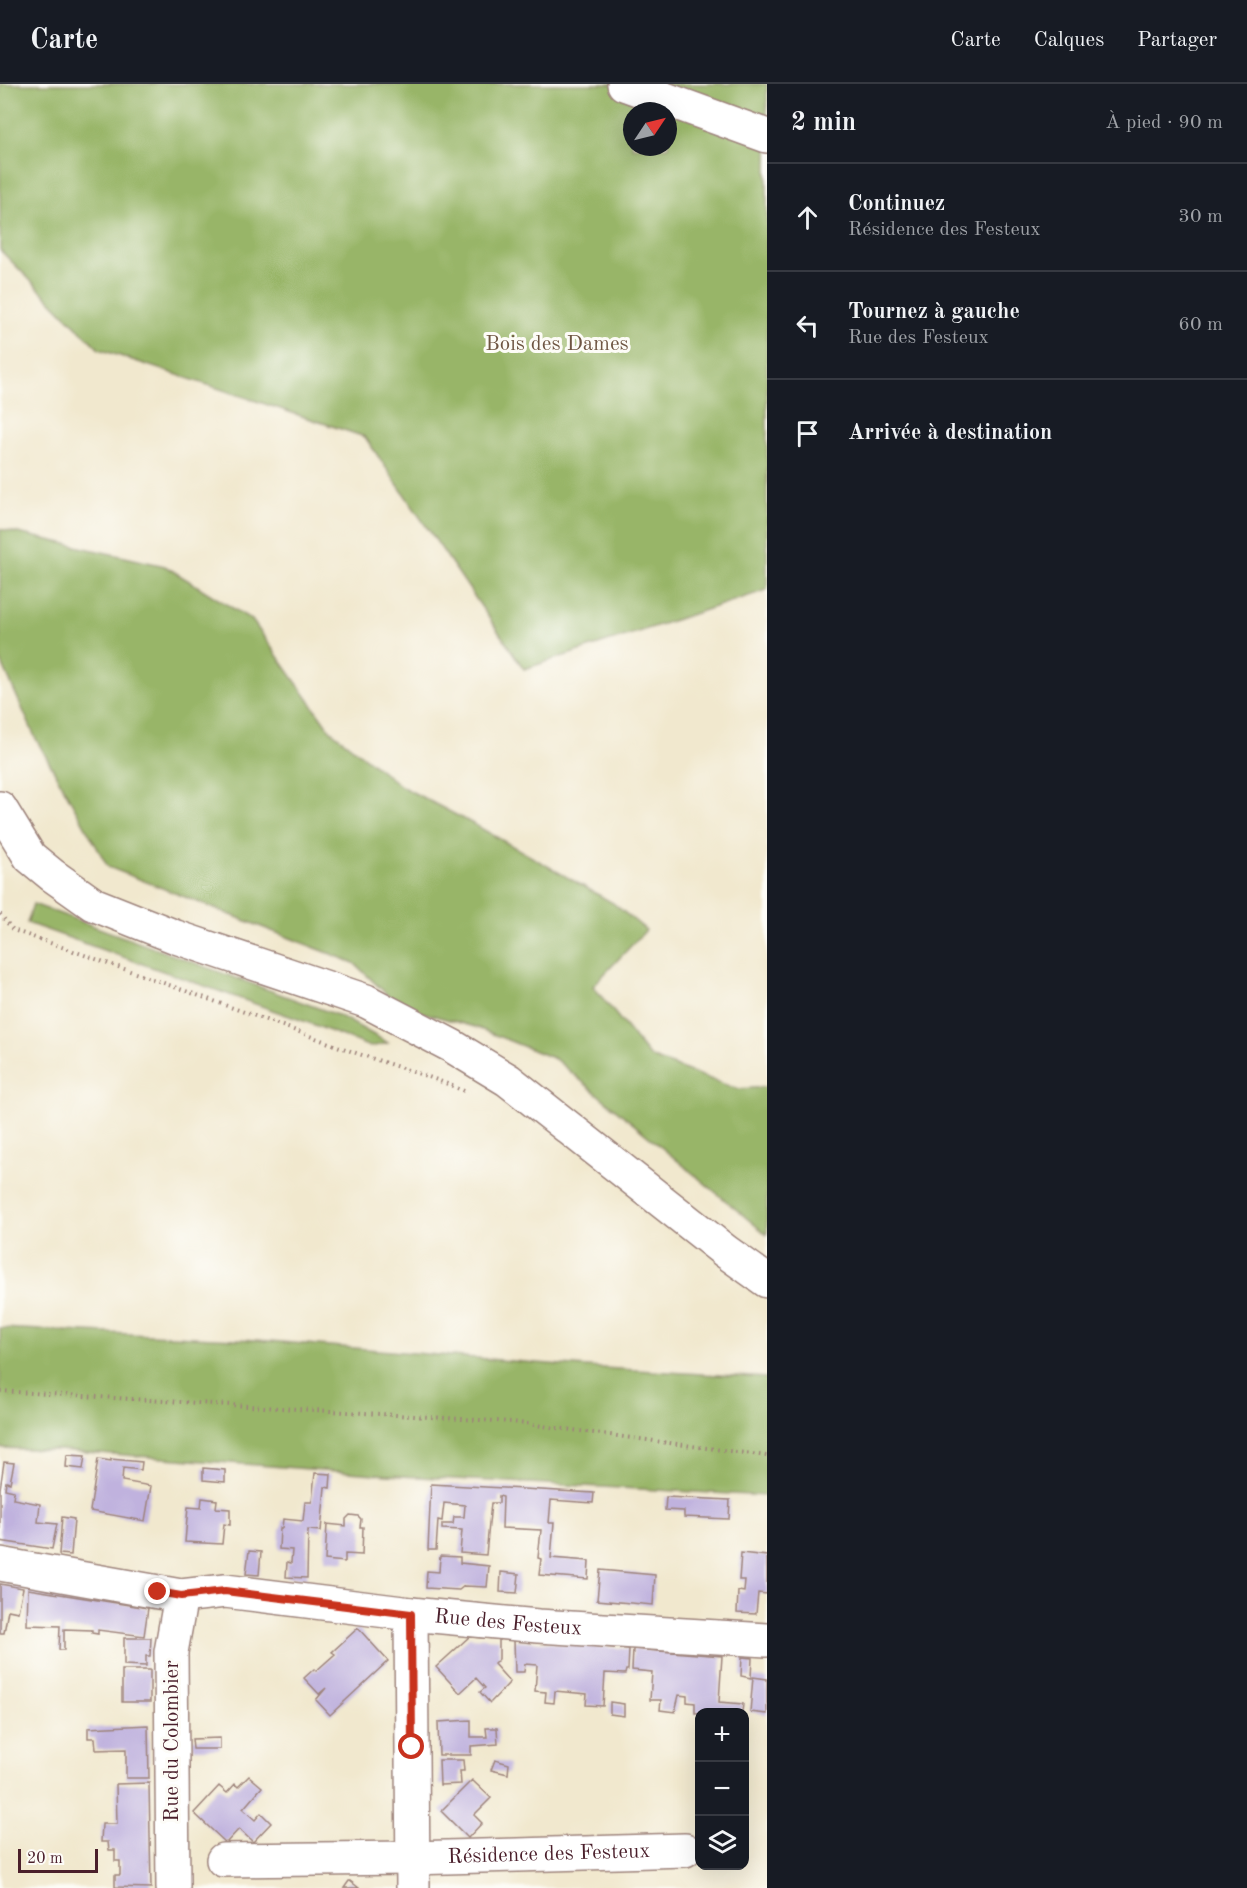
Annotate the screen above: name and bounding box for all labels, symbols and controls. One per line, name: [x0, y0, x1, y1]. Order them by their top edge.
text: Carte: [30, 27, 98, 55]
text: Carte: [951, 30, 1001, 51]
text: Calques: [1034, 30, 1104, 51]
text: Partager: [1137, 30, 1217, 51]
north arrow: [623, 102, 677, 156]
text: 2 min: [791, 110, 856, 136]
text: À pied · 90 m: [1105, 113, 1223, 133]
text: Continuez: [848, 193, 945, 215]
icon: ahead: [791, 201, 824, 234]
text: 30 m: [1178, 207, 1223, 227]
text: Résidence des Festeux: [848, 220, 1041, 240]
text: Tournez à gauche: [848, 301, 1020, 323]
icon: left: [791, 309, 824, 342]
text: 60 m: [1178, 315, 1223, 335]
text: Rue des Festeux: [848, 328, 989, 348]
park label: Bois des Dames: [485, 334, 629, 355]
icon: arrive: [791, 417, 824, 450]
text: Arrivée à destination: [848, 422, 1052, 444]
route end: [144, 1578, 170, 1604]
street label: Rue des Festeux: [433, 1606, 583, 1639]
street label: Rue du Colombier: [162, 1660, 183, 1822]
map controls: [695, 1708, 749, 1870]
button: +: [695, 1708, 749, 1762]
route start: [398, 1733, 424, 1759]
button: −: [695, 1762, 749, 1816]
button: layers: [695, 1816, 749, 1870]
street label: Résidence des Festeux: [447, 1841, 651, 1867]
scale bar: [18, 1846, 98, 1874]
text: 20 m: [27, 1851, 63, 1867]

